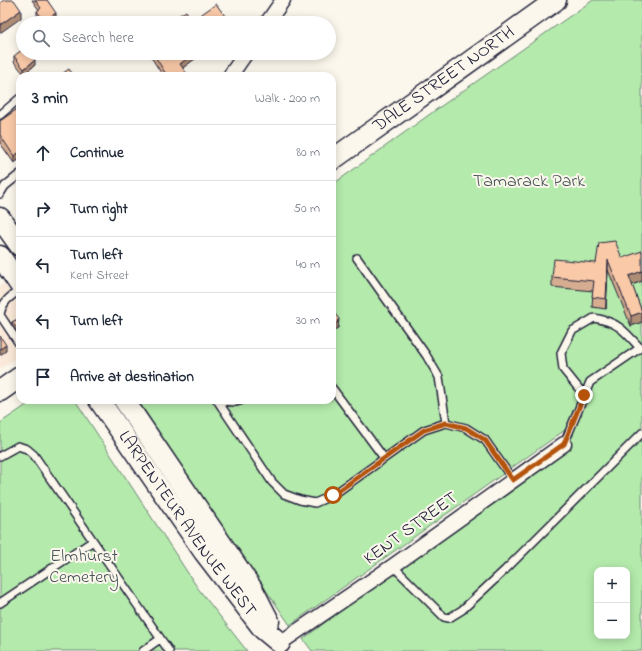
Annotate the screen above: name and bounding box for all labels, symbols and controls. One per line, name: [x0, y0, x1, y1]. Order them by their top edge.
search box: [16, 16, 336, 60]
street label: DALE STREET NORTH: [367, 20, 520, 140]
icon: search: [30, 27, 52, 49]
text: Search here: [62, 27, 134, 49]
text: 3 min: [32, 86, 68, 111]
text: Walk · 200 m: [255, 89, 320, 108]
icon: ahead: [32, 142, 54, 164]
text: Continue: [70, 142, 124, 164]
text: 80 m: [296, 143, 320, 162]
park label: Tamarack Park: [473, 169, 585, 195]
icon: right: [32, 198, 54, 220]
text: Turn right: [70, 198, 128, 220]
text: 50 m: [294, 199, 320, 218]
text: Turn left: [70, 244, 123, 266]
icon: left: [32, 254, 54, 276]
text: 40 m: [296, 255, 320, 274]
text: Kent Street: [70, 266, 129, 285]
icon: left: [32, 310, 54, 332]
text: Turn left: [70, 310, 123, 332]
text: 30 m: [296, 311, 320, 330]
icon: arrive: [32, 366, 54, 388]
text: Arrive at destination: [70, 366, 194, 388]
route end: [575, 386, 593, 404]
street label: LARPENTEUR AVENUE WEST: [111, 426, 262, 623]
route start: [324, 486, 342, 504]
street label: KENT STREET: [359, 486, 463, 572]
park label: Elmhurst Cemetery: [49, 544, 119, 591]
map controls: [594, 567, 630, 639]
button: +: [594, 567, 630, 603]
button: −: [594, 603, 630, 639]

